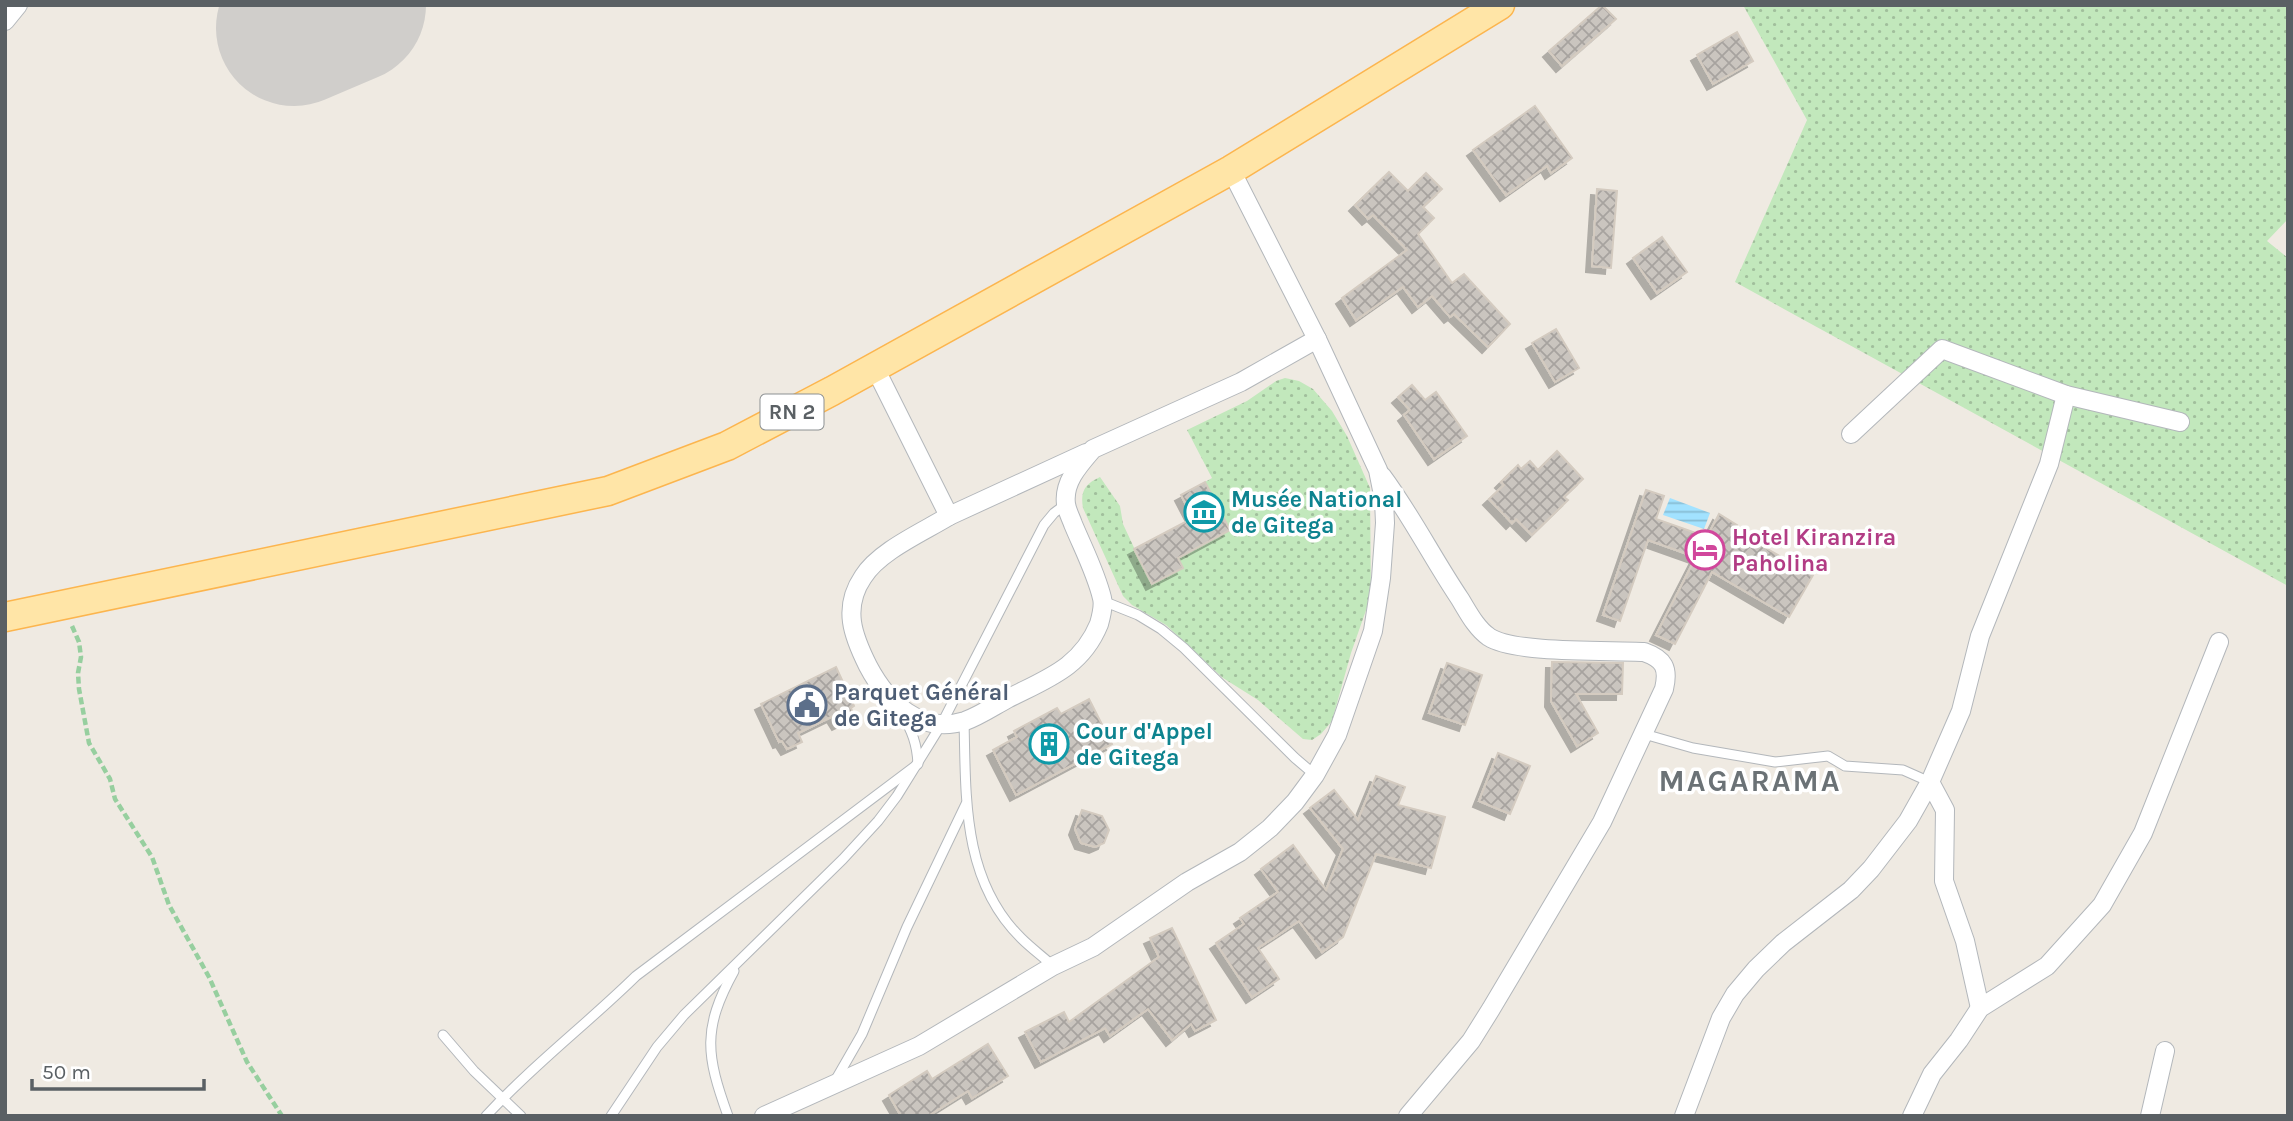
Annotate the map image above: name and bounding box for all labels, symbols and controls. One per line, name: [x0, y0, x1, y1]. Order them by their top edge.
road number: RN 2: [760, 394, 824, 430]
place label: Musée National de Gitega: [1231, 486, 1402, 539]
museum icon: Musée National de Gitega: [1183, 491, 1225, 533]
place label: Hotel Kiranzira Paholina: [1732, 524, 1896, 577]
hotel icon: Hotel Kiranzira Paholina: [1684, 529, 1726, 571]
place label: Parquet Général de Gitega: [834, 679, 1009, 732]
public building icon: Parquet Général de Gitega: [786, 684, 828, 726]
place label: Cour d'Appel de Gitega: [1076, 718, 1213, 771]
building icon: Cour d'Appel de Gitega: [1028, 723, 1070, 765]
district label: MAGARAMA: [1658, 763, 1842, 799]
scale bar: [32, 1048, 203, 1092]
text: 50 m: [42, 1060, 91, 1084]

